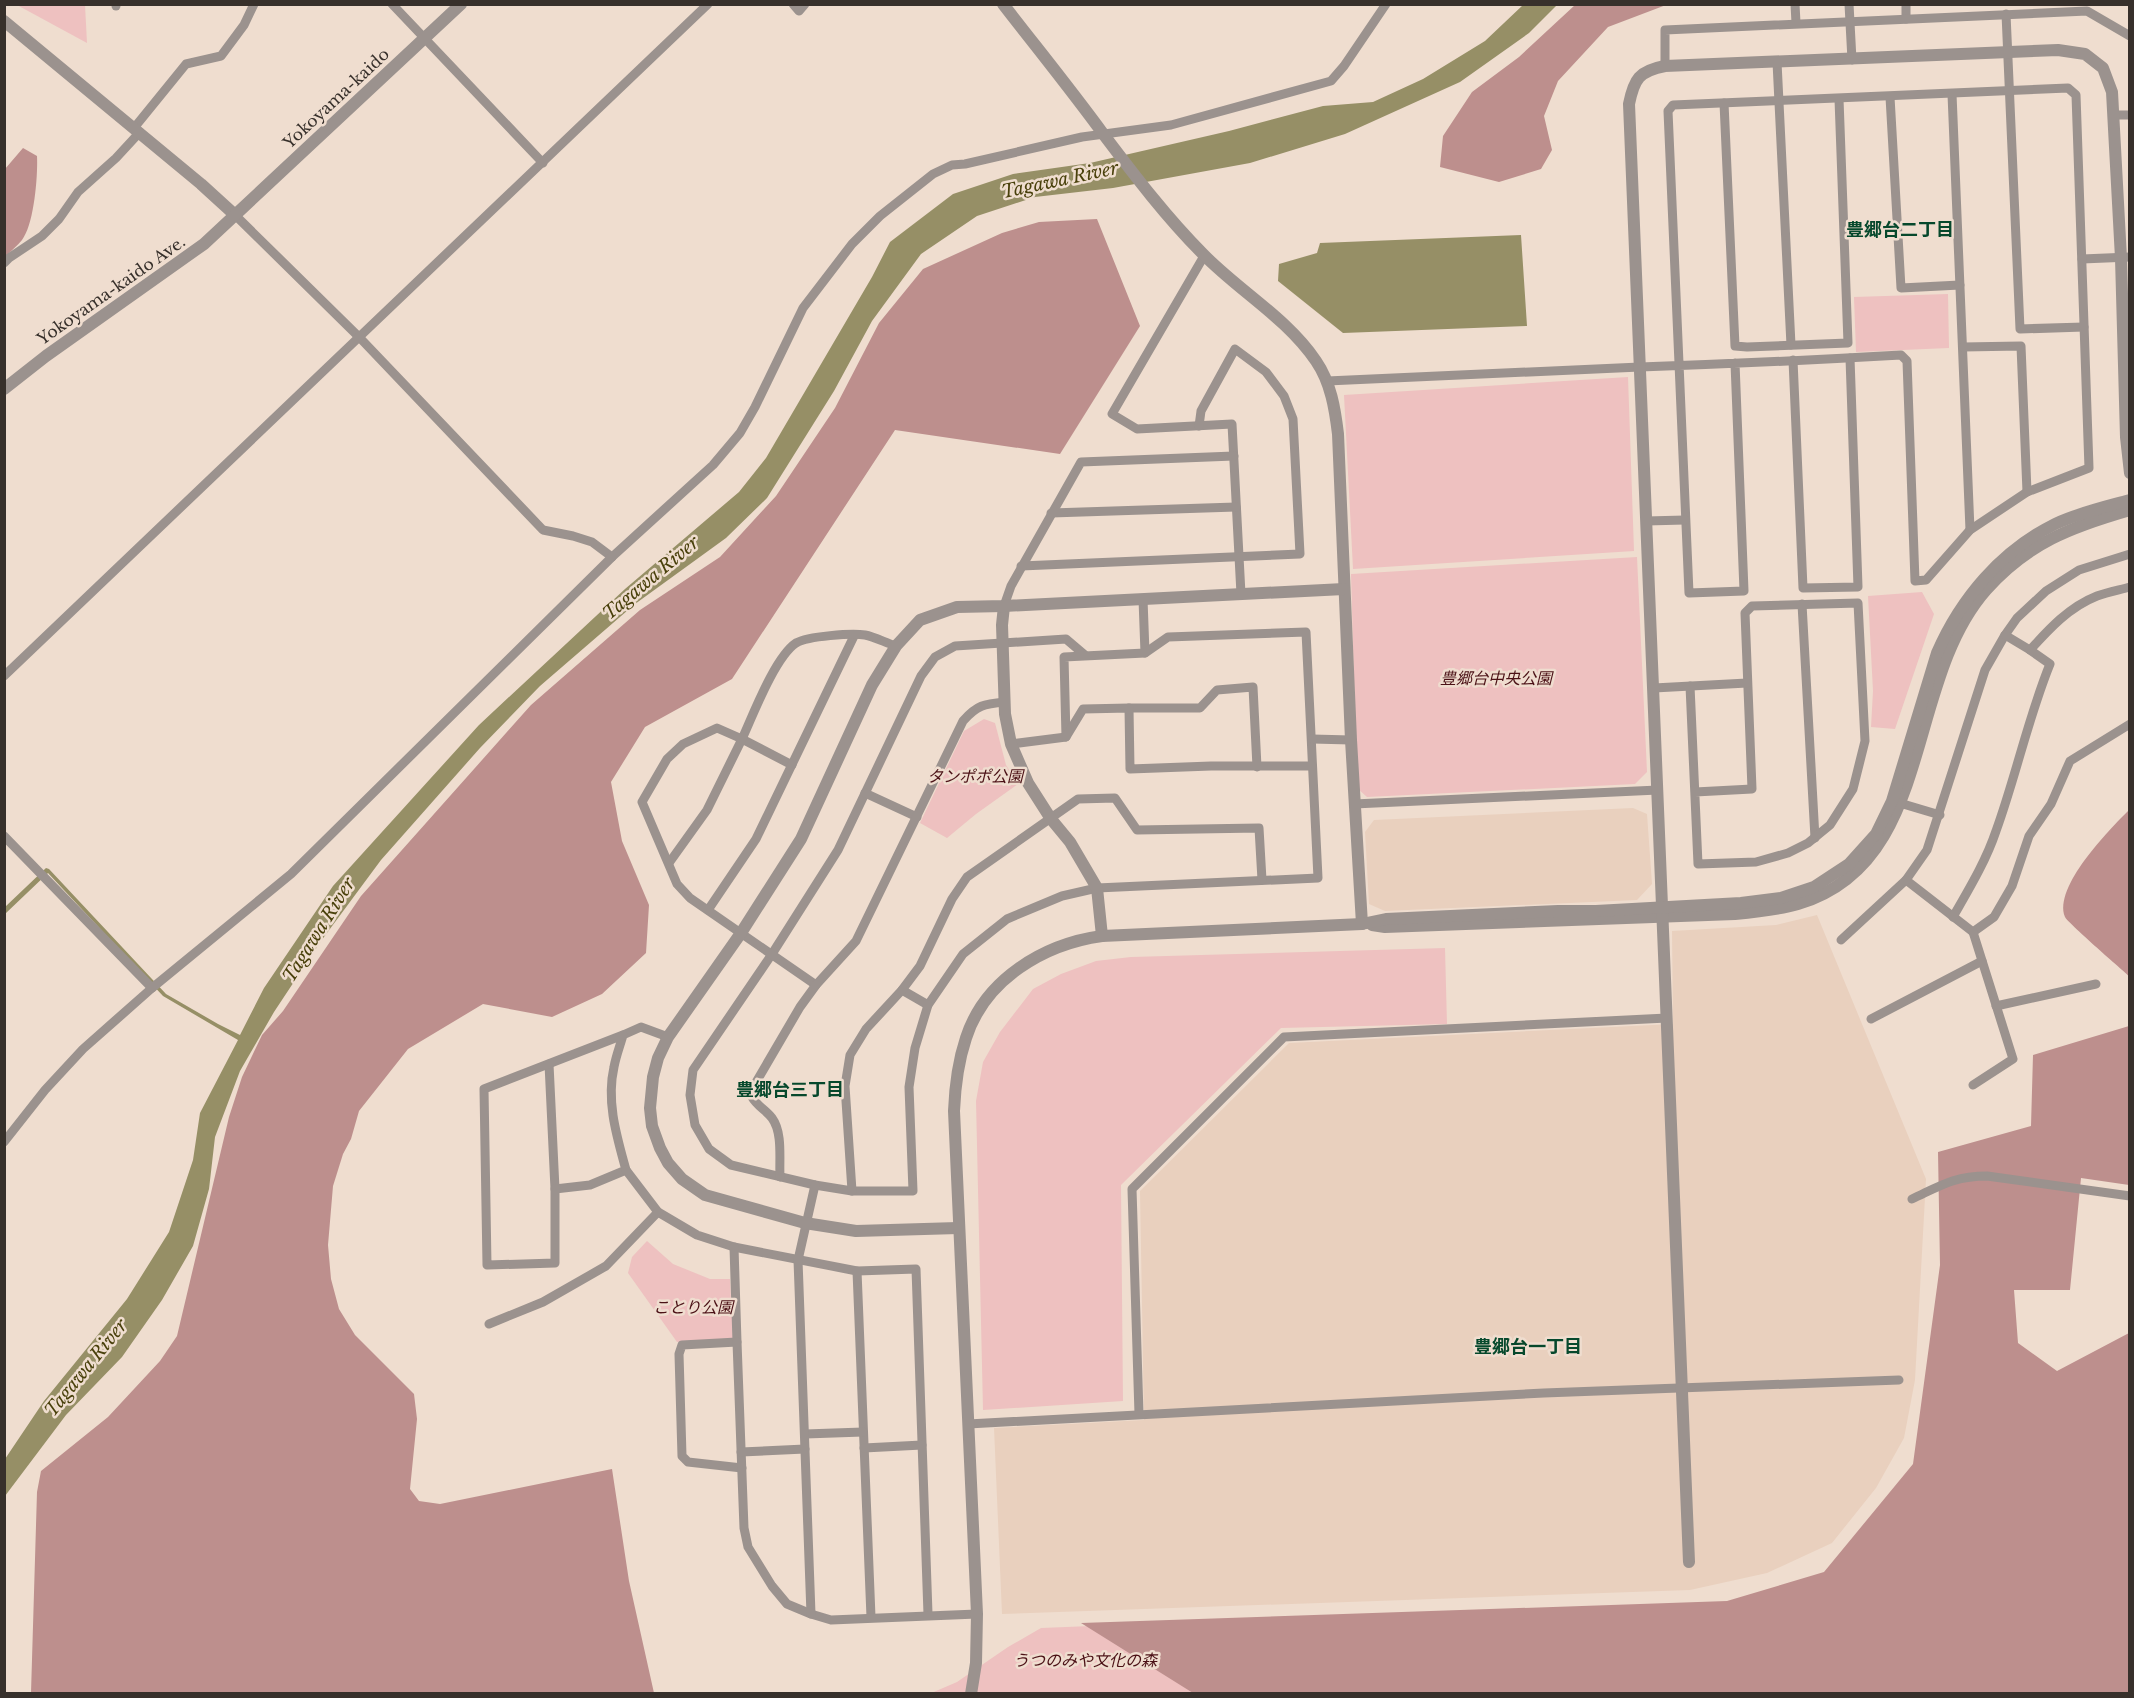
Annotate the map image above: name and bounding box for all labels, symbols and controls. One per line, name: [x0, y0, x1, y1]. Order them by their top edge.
street label: Yokoyama-kaido: [278, 44, 393, 153]
water label: Tagawa River: [1000, 157, 1121, 203]
district label: 豊郷台二丁目: [1846, 219, 1954, 241]
street label: Yokoyama-kaido Ave.: [32, 231, 189, 349]
water label: Tagawa River: [598, 531, 704, 625]
park label: 豊郷台中央公園: [1440, 668, 1554, 688]
park label: タンポポ公園: [927, 766, 1025, 786]
water label: Tagawa River: [278, 873, 360, 986]
district label: 豊郷台三丁目: [736, 1079, 844, 1101]
park label: ことり公園: [653, 1297, 735, 1317]
water label: Tagawa River: [40, 1314, 132, 1421]
district label: 豊郷台一丁目: [1474, 1336, 1582, 1358]
park label: うつのみや文化の森: [1013, 1650, 1159, 1670]

